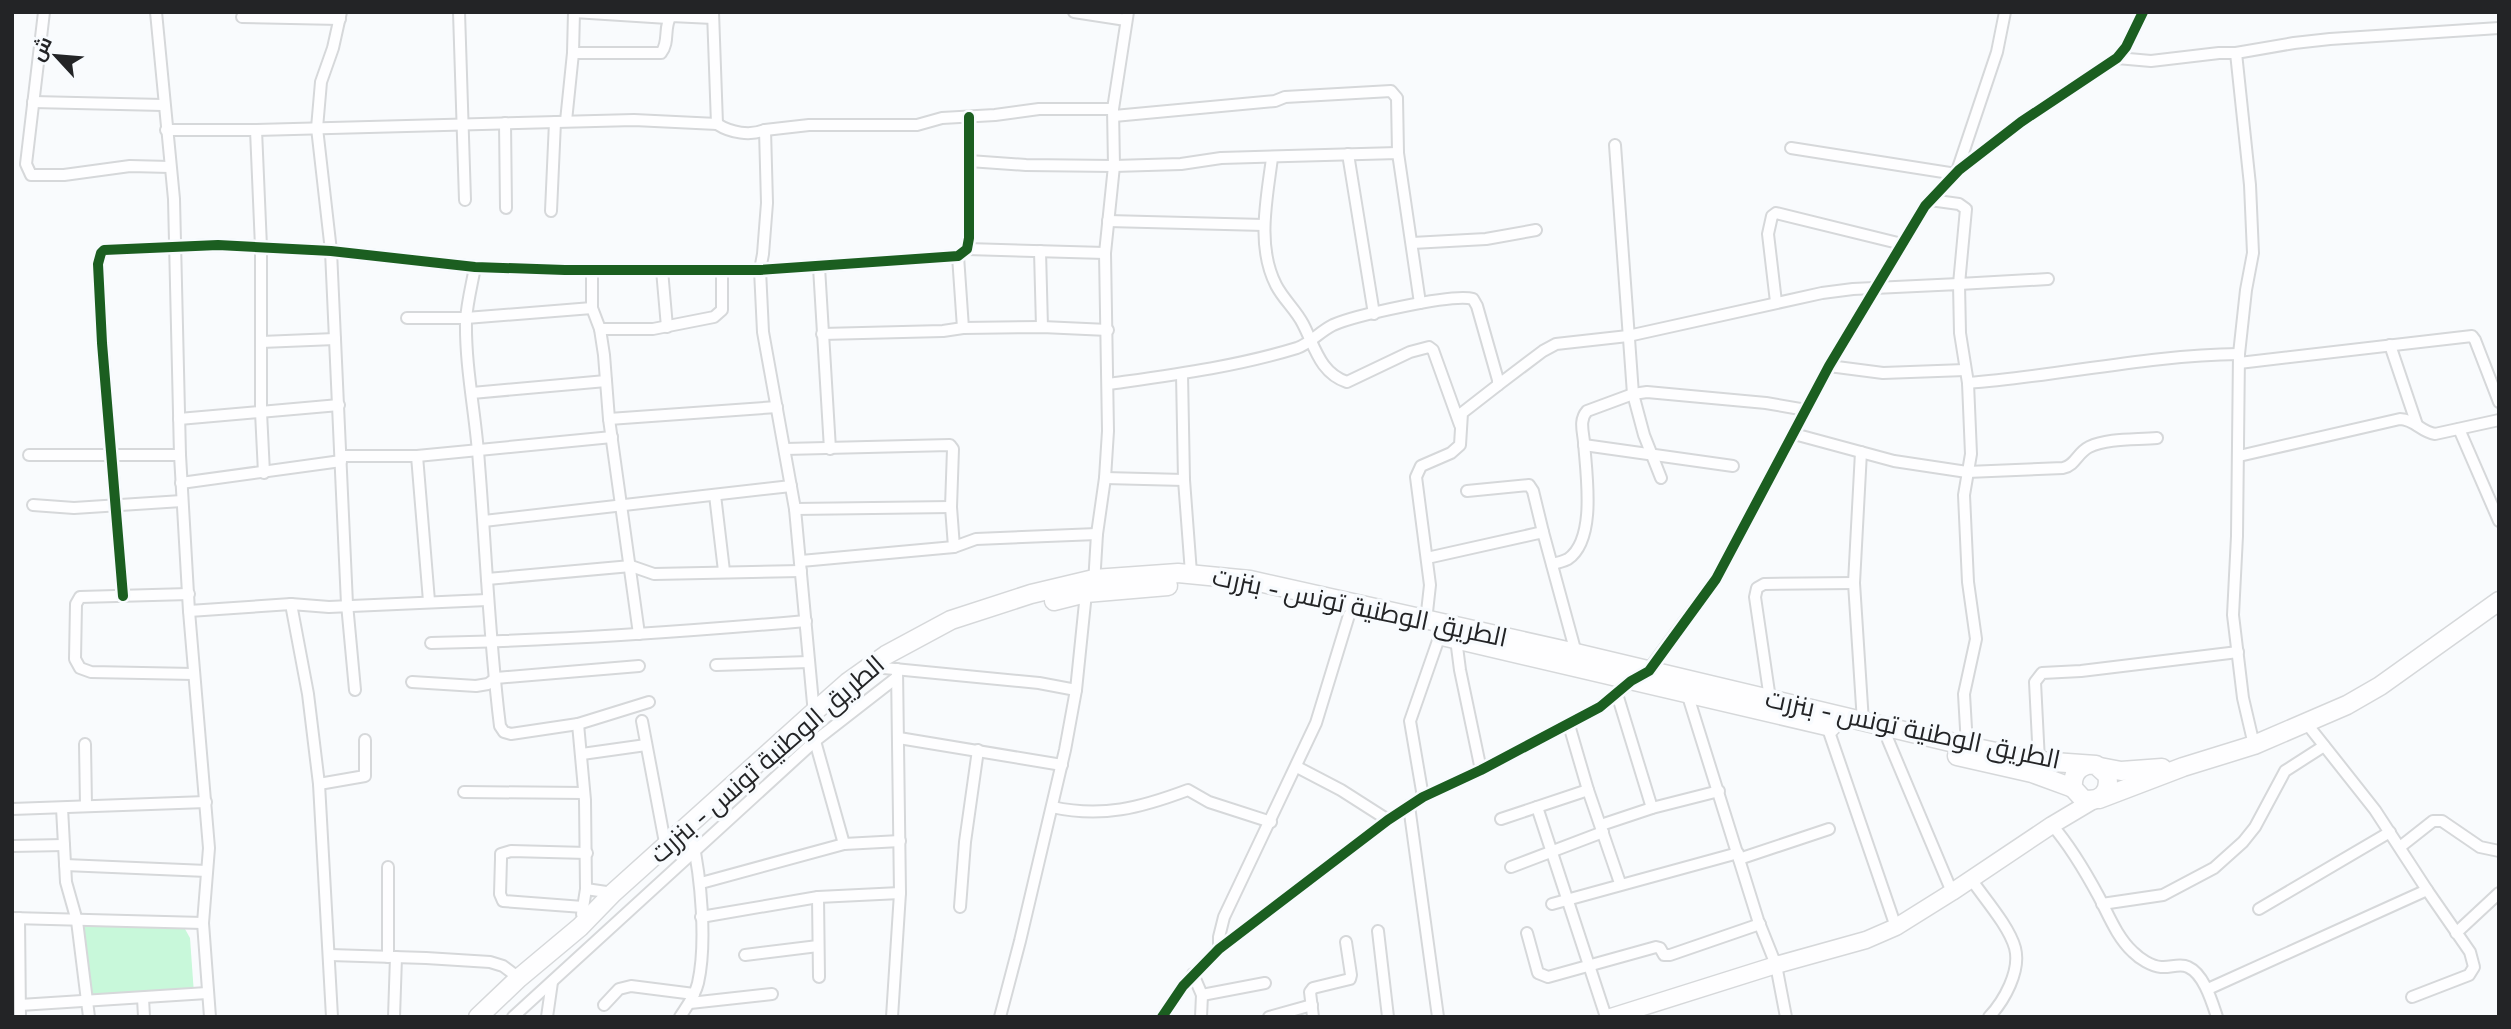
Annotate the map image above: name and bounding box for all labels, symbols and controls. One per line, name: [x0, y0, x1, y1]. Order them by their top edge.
north arrow: [21, 21, 91, 91]
text: ش: [25, 32, 58, 65]
street label: الطريق الوطنية تونس - بنزرت: [1209, 559, 1511, 655]
street label: الطريق الوطنية تونس - بنزرت: [642, 648, 892, 870]
street label: الطريق الوطنية تونس - بنزرت: [1762, 681, 2064, 777]

